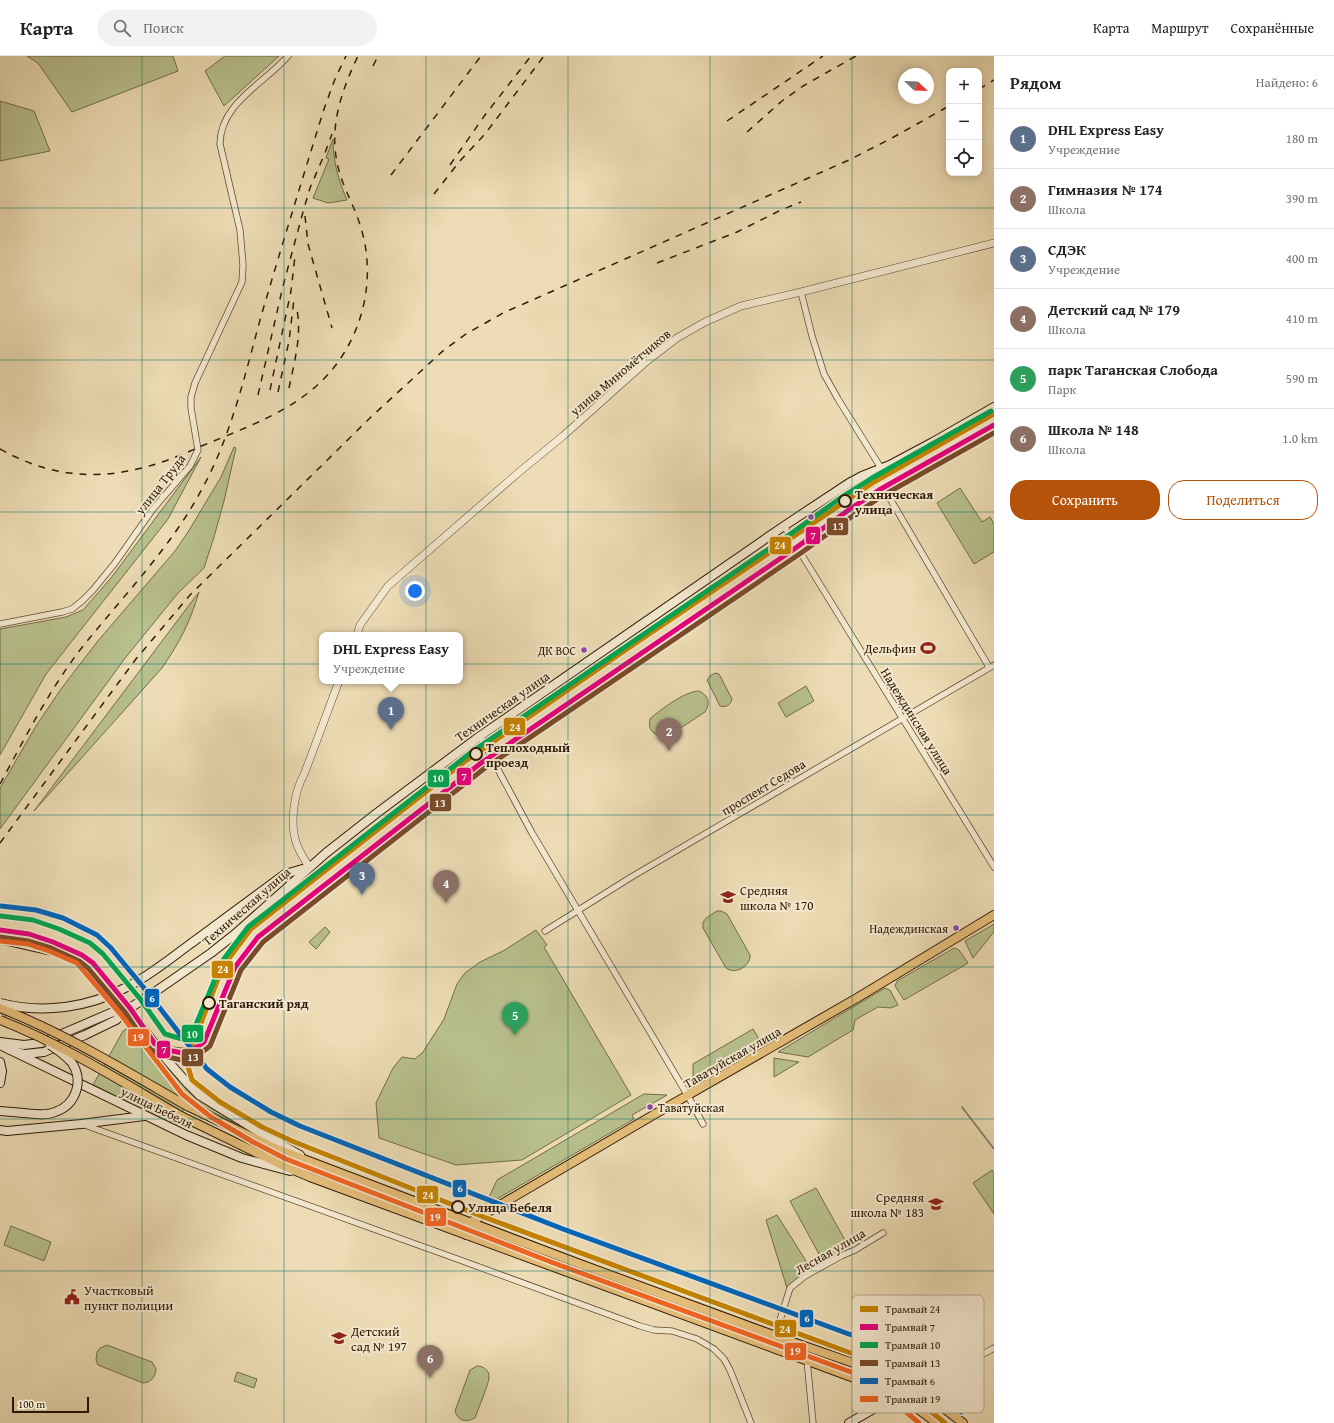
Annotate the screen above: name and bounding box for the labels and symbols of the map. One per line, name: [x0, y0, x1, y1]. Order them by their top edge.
north arrow: [898, 68, 934, 104]
street label: улица Миномётчиков: [565, 325, 675, 421]
street label: улица Труда: [130, 449, 191, 519]
place label: Техническая улица: [854, 485, 933, 519]
marker: Техническая улица: [838, 494, 852, 508]
unlabelled marker: [806, 512, 816, 522]
line badge: 13: [826, 517, 849, 536]
text: 13: [832, 518, 844, 534]
line badge: 7: [805, 526, 821, 545]
text: 7: [810, 527, 816, 543]
line badge: 24: [769, 536, 792, 555]
text: 24: [774, 537, 786, 553]
your location: [405, 581, 425, 601]
place label: Дельфин: [863, 639, 916, 658]
sports icon: Дельфин: [919, 639, 937, 657]
place label: ДК ВОС: [537, 642, 576, 659]
marker: ДК ВОС: [579, 645, 589, 655]
street label: Надеждинская улица: [876, 664, 958, 779]
street label: Техническая улица: [451, 666, 554, 746]
pin: 1: [378, 697, 404, 730]
line badge: 24: [503, 717, 526, 736]
pin: 2: [656, 718, 682, 751]
text: 24: [509, 719, 521, 735]
place label: Теплоходный проезд: [486, 738, 570, 772]
marker: Теплоходный проезд: [469, 747, 483, 761]
street label: проспект Седова: [717, 754, 810, 820]
line badge: 7: [456, 767, 472, 786]
text: 7: [461, 768, 467, 784]
line badge: 10: [427, 769, 450, 788]
text: 10: [432, 770, 444, 786]
line badge: 13: [429, 793, 452, 812]
text: 13: [434, 795, 446, 811]
street label: Техническая улица: [198, 862, 295, 950]
pin: 3: [349, 862, 375, 895]
pin: 4: [433, 870, 459, 903]
place label: Средняя школа № 170: [740, 881, 813, 915]
school or university icon: Средняя школа № 170: [719, 888, 737, 906]
place label: Надеждинская: [869, 920, 948, 937]
marker: Надеждинская: [951, 923, 961, 933]
line badge: 24: [211, 960, 234, 979]
text: 24: [217, 961, 229, 977]
line badge: 6: [144, 988, 160, 1008]
text: 6: [149, 990, 155, 1006]
place label: Таганский ряд: [219, 994, 309, 1013]
marker: Таганский ряд: [202, 996, 216, 1010]
pin: 5: [502, 1002, 528, 1035]
street label: Таватуйская улица: [680, 1021, 785, 1093]
line badge: 10: [181, 1024, 204, 1043]
text: 10: [186, 1026, 198, 1042]
line badge: 19: [127, 1028, 150, 1047]
text: 19: [132, 1029, 144, 1045]
line badge: 7: [156, 1040, 171, 1059]
text: 7: [161, 1041, 167, 1057]
line badge: 13: [181, 1048, 204, 1067]
text: 13: [187, 1049, 199, 1065]
street label: улица Бебеля: [117, 1081, 196, 1133]
place label: Таватуйская: [658, 1099, 724, 1116]
marker: Таватуйская: [645, 1102, 655, 1112]
line badge: 6: [452, 1179, 467, 1198]
text: 6: [457, 1180, 463, 1196]
line badge: 24: [416, 1185, 439, 1204]
text: 24: [422, 1187, 434, 1203]
place label: Средняя школа № 183: [851, 1188, 924, 1222]
school or university icon: Средняя школа № 183: [927, 1195, 945, 1213]
place label: Улица Бебеля: [468, 1198, 552, 1217]
marker: Улица Бебеля: [451, 1200, 465, 1214]
line badge: 19: [424, 1207, 447, 1227]
text: 19: [429, 1209, 441, 1225]
street label: Лесная улица: [792, 1223, 870, 1279]
place label: Участковый пункт полиции: [84, 1281, 173, 1315]
public building icon: Участковый пункт полиции: [63, 1288, 81, 1306]
legend: [852, 1295, 984, 1413]
text: Трамвай 24: [885, 1301, 940, 1317]
line badge: 6: [799, 1309, 814, 1328]
text: 6: [804, 1310, 810, 1326]
line badge: 24: [774, 1319, 797, 1338]
text: Трамвай 7: [885, 1319, 935, 1335]
text: 24: [779, 1321, 791, 1337]
place label: Детский сад № 197: [350, 1322, 407, 1356]
school or university icon: Детский сад № 197: [330, 1329, 348, 1347]
text: Трамвай 10: [885, 1337, 940, 1353]
line badge: 19: [784, 1342, 807, 1361]
text: 19: [789, 1343, 801, 1359]
pin: 6: [417, 1345, 443, 1378]
text: Трамвай 13: [885, 1355, 940, 1371]
text: Трамвай 6: [885, 1373, 935, 1389]
text: Трамвай 19: [885, 1391, 940, 1407]
scale bar: [12, 1395, 89, 1414]

